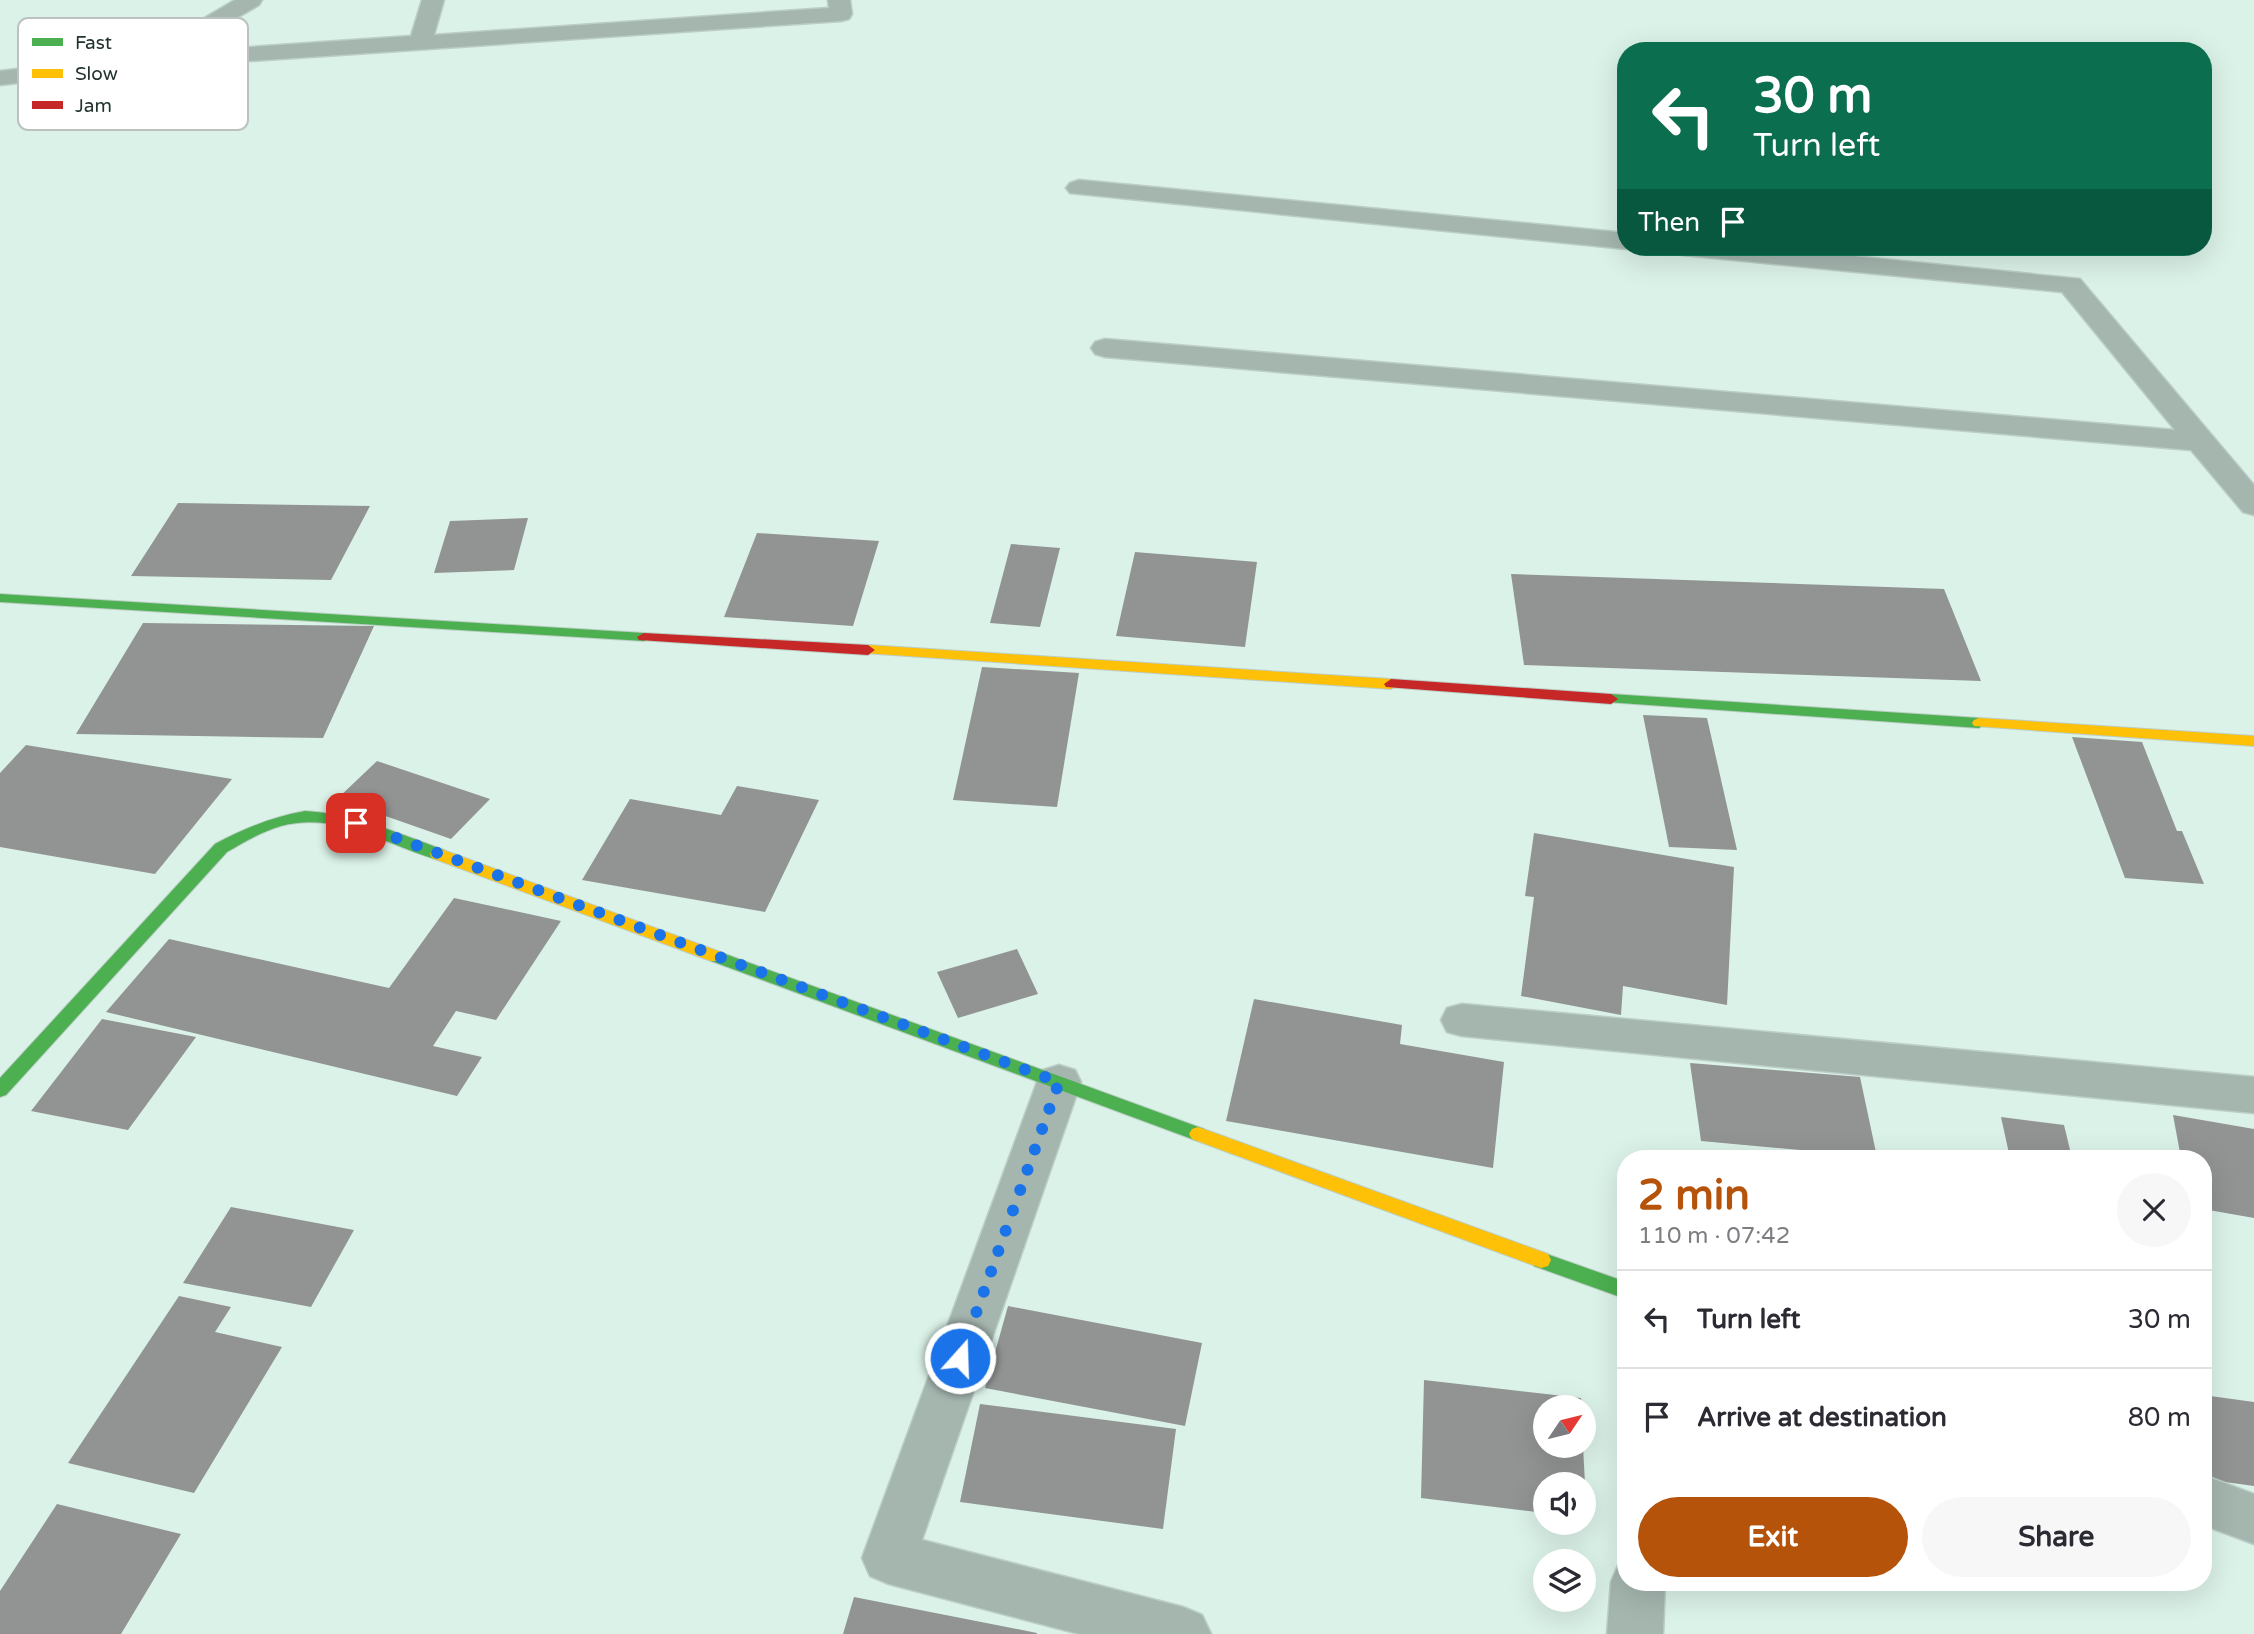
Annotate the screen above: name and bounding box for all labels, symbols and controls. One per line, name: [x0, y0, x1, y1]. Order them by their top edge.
legend: [18, 18, 248, 130]
text: Fast: [75, 32, 112, 54]
text: Slow: [75, 63, 118, 85]
text: 30 m: [1753, 67, 1872, 126]
icon: left: [1638, 70, 1729, 161]
text: Jam: [75, 95, 112, 117]
text: Turn left: [1753, 127, 1880, 165]
icon: arrive: [1714, 203, 1752, 241]
text: Then: [1638, 207, 1700, 238]
pin: [326, 793, 386, 853]
icon: arrive: [337, 804, 375, 842]
text: 2 min: [1638, 1170, 1750, 1221]
button: close: [2117, 1173, 2191, 1247]
text: 110 m · 07:42: [1638, 1222, 1790, 1250]
icon: left: [1638, 1300, 1676, 1338]
text: Turn left: [1697, 1304, 1800, 1335]
text: 30 m: [2128, 1304, 2191, 1335]
position arrow: [923, 1321, 997, 1395]
north arrow: [1533, 1395, 1596, 1458]
map controls: [1533, 1395, 1596, 1612]
icon: arrive: [1638, 1398, 1676, 1436]
text: Arrive at destination: [1697, 1402, 1947, 1433]
text: 80 m: [2128, 1402, 2191, 1433]
button: sound: [1533, 1472, 1596, 1535]
button: Exit: [1638, 1497, 1908, 1577]
button: Share: [1922, 1497, 2191, 1577]
button: layers: [1533, 1549, 1596, 1612]

